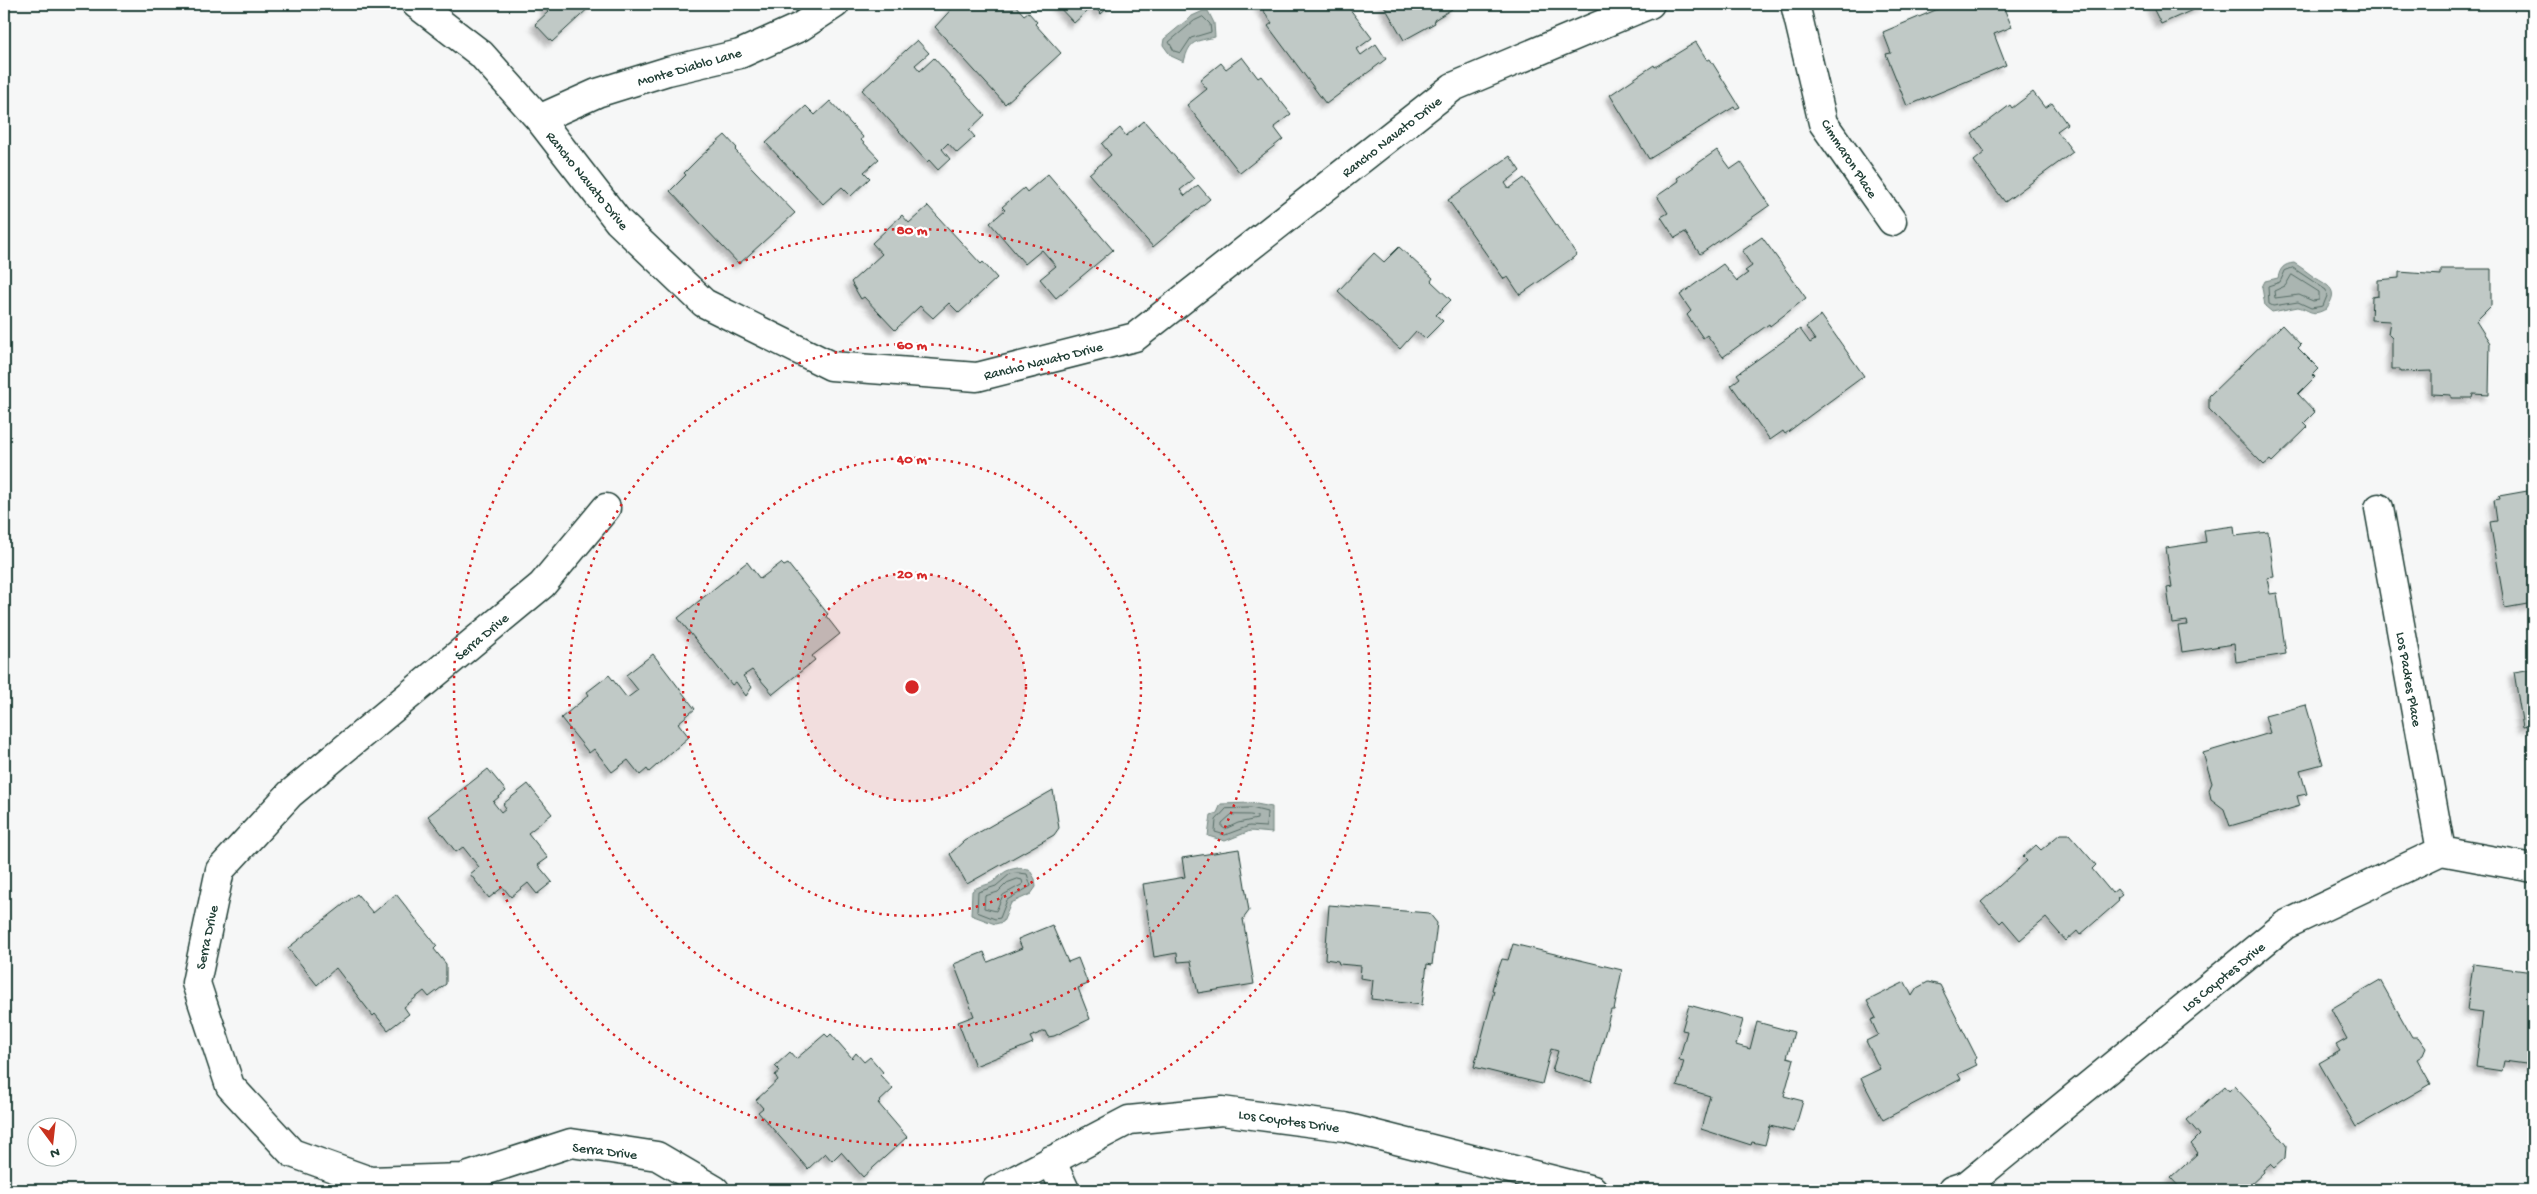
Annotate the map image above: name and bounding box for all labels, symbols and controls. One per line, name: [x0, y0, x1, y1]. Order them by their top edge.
street label: Monte Diablo Lane: [636, 45, 745, 91]
street label: Rancho Navato Drive: [1339, 93, 1447, 182]
street label: Cimmaron Place: [1816, 117, 1880, 203]
street label: Rancho Navato Drive: [541, 129, 632, 235]
text: 80 m: [897, 222, 928, 240]
text: 60 m: [897, 337, 928, 355]
street label: Rancho Navato Drive: [982, 339, 1106, 385]
text: 40 m: [896, 451, 927, 469]
text: 20 m: [897, 566, 927, 584]
street label: Serra Drive: [452, 610, 514, 665]
street label: Los Padres Place: [2391, 631, 2424, 729]
centre of rings: [903, 678, 921, 696]
street label: Serra Drive: [193, 903, 224, 971]
street label: Los Coyotes Drive: [2180, 939, 2270, 1017]
street label: Los Coyotes Drive: [1237, 1107, 1341, 1138]
north arrow: [28, 1116, 78, 1166]
street label: Serra Drive: [571, 1140, 639, 1165]
text: N: [48, 1143, 61, 1162]

